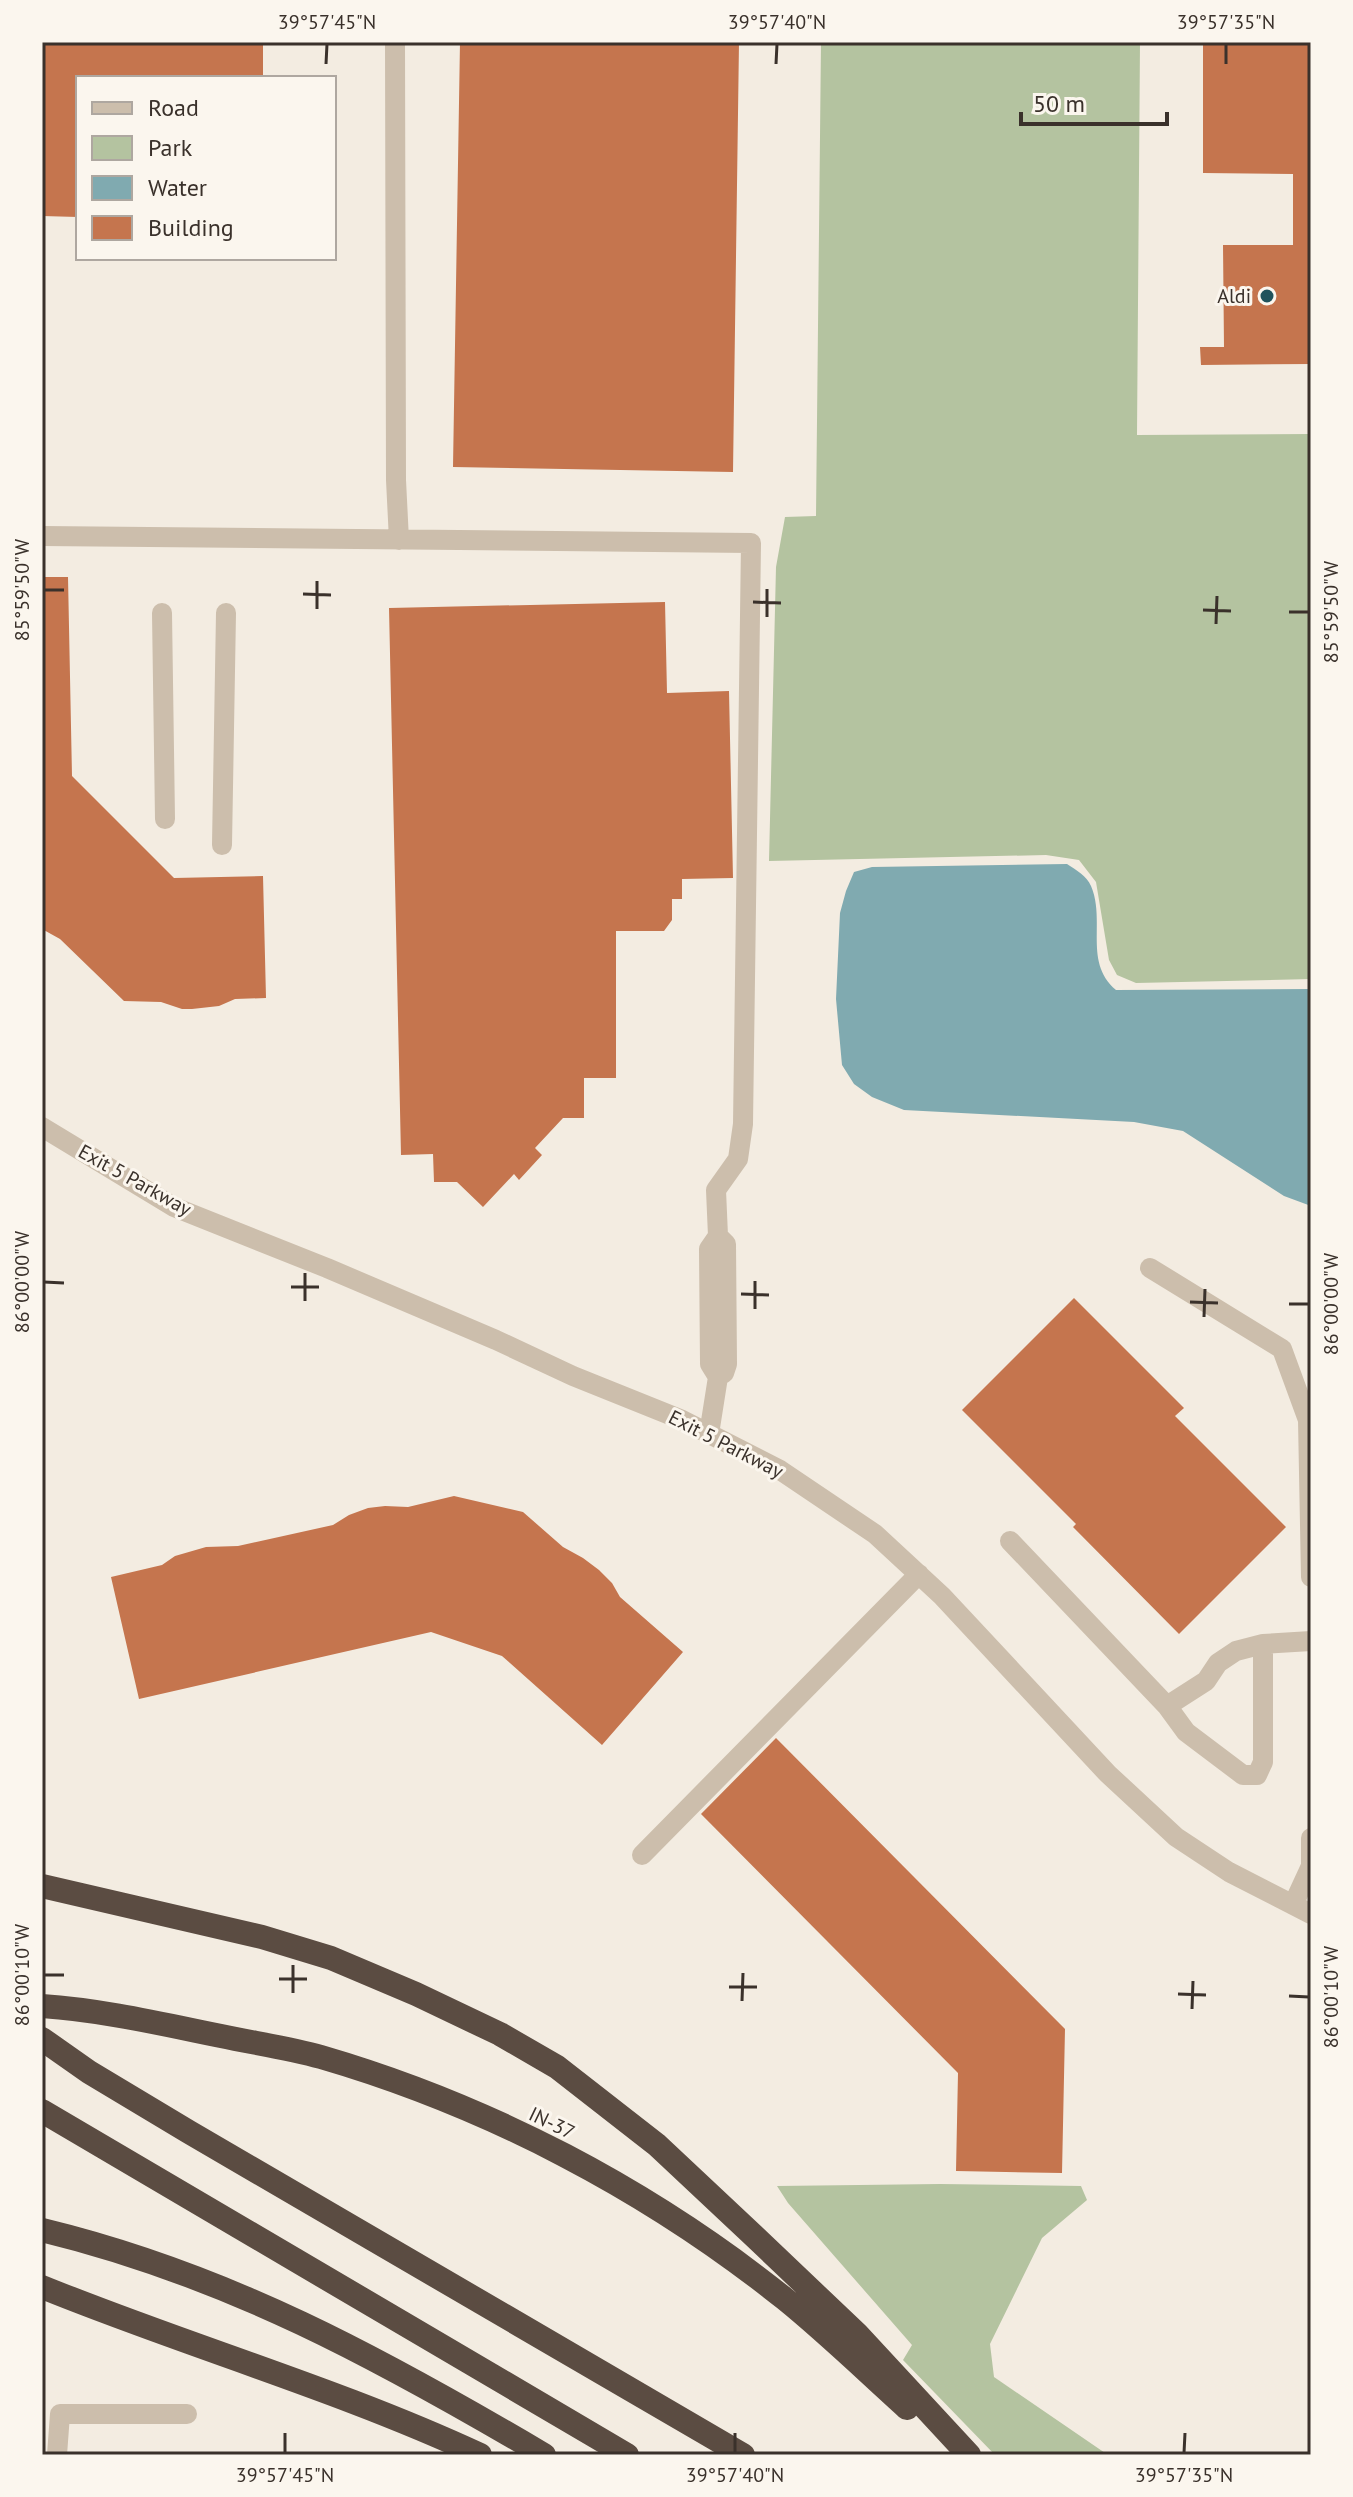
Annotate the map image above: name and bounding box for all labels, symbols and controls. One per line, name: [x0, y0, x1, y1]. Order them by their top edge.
text: 39°57'45"N: [278, 9, 376, 35]
text: 39°57'40"N: [728, 9, 826, 35]
text: 39°57'35"N: [1177, 9, 1275, 35]
legend: [76, 76, 336, 260]
scale bar: [1021, 76, 1167, 126]
text: 50 m: [1033, 88, 1085, 119]
text: Road: [148, 92, 199, 123]
text: Park: [148, 132, 193, 163]
text: Water: [148, 172, 207, 203]
text: Building: [148, 212, 234, 243]
place label: Aldi: [1217, 283, 1251, 309]
marker: Aldi: [1258, 287, 1276, 305]
text: 85°59'50"W: [9, 538, 35, 641]
text: 85°59'50"W: [1318, 560, 1344, 663]
street label: Exit 5 Parkway: [74, 1138, 197, 1222]
text: 86°00'00"W: [9, 1230, 35, 1333]
text: 86°00'00"W: [1318, 1252, 1344, 1355]
street label: Exit 5 Parkway: [664, 1404, 788, 1484]
text: 86°00'10"W: [9, 1923, 35, 2026]
text: 86°00'10"W: [1318, 1945, 1344, 2048]
street label: IN-37: [525, 2101, 579, 2145]
text: 39°57'45"N: [236, 2462, 334, 2488]
text: 39°57'40"N: [686, 2462, 784, 2488]
text: 39°57'35"N: [1135, 2462, 1233, 2488]

